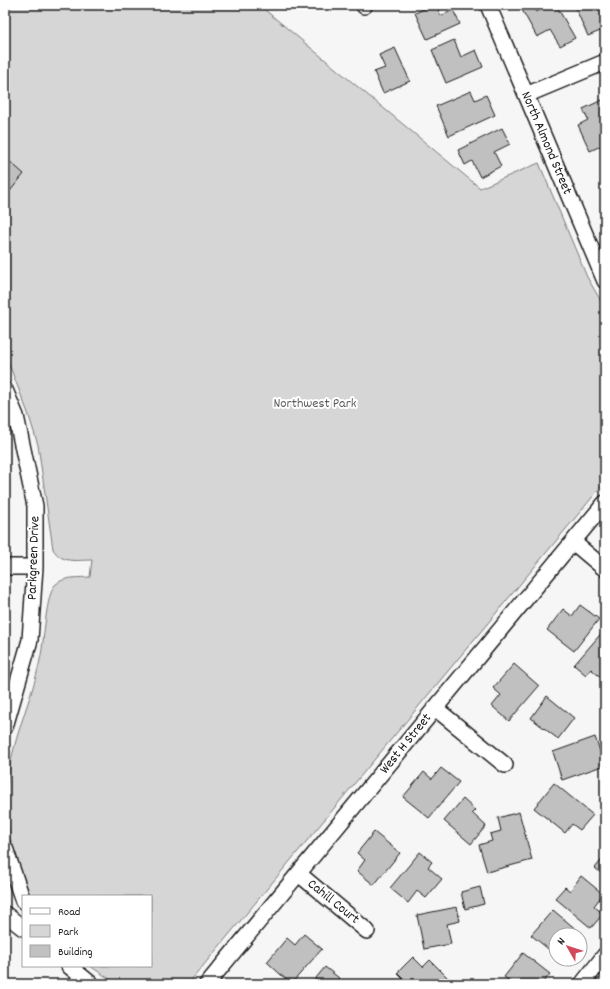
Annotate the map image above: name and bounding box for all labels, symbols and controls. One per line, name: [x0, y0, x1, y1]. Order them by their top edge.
street label: North Almond Street: [515, 88, 577, 198]
park label: Northwest Park: [273, 394, 357, 414]
street label: Parkgreen Drive: [23, 516, 45, 600]
street label: West H Street: [375, 709, 437, 779]
street label: Cahill Court: [303, 875, 363, 929]
legend: [22, 895, 152, 967]
text: Road: [58, 904, 80, 921]
text: Park: [58, 924, 79, 941]
north arrow: [548, 927, 588, 967]
text: N: [554, 934, 570, 949]
text: Building: [58, 944, 93, 961]

